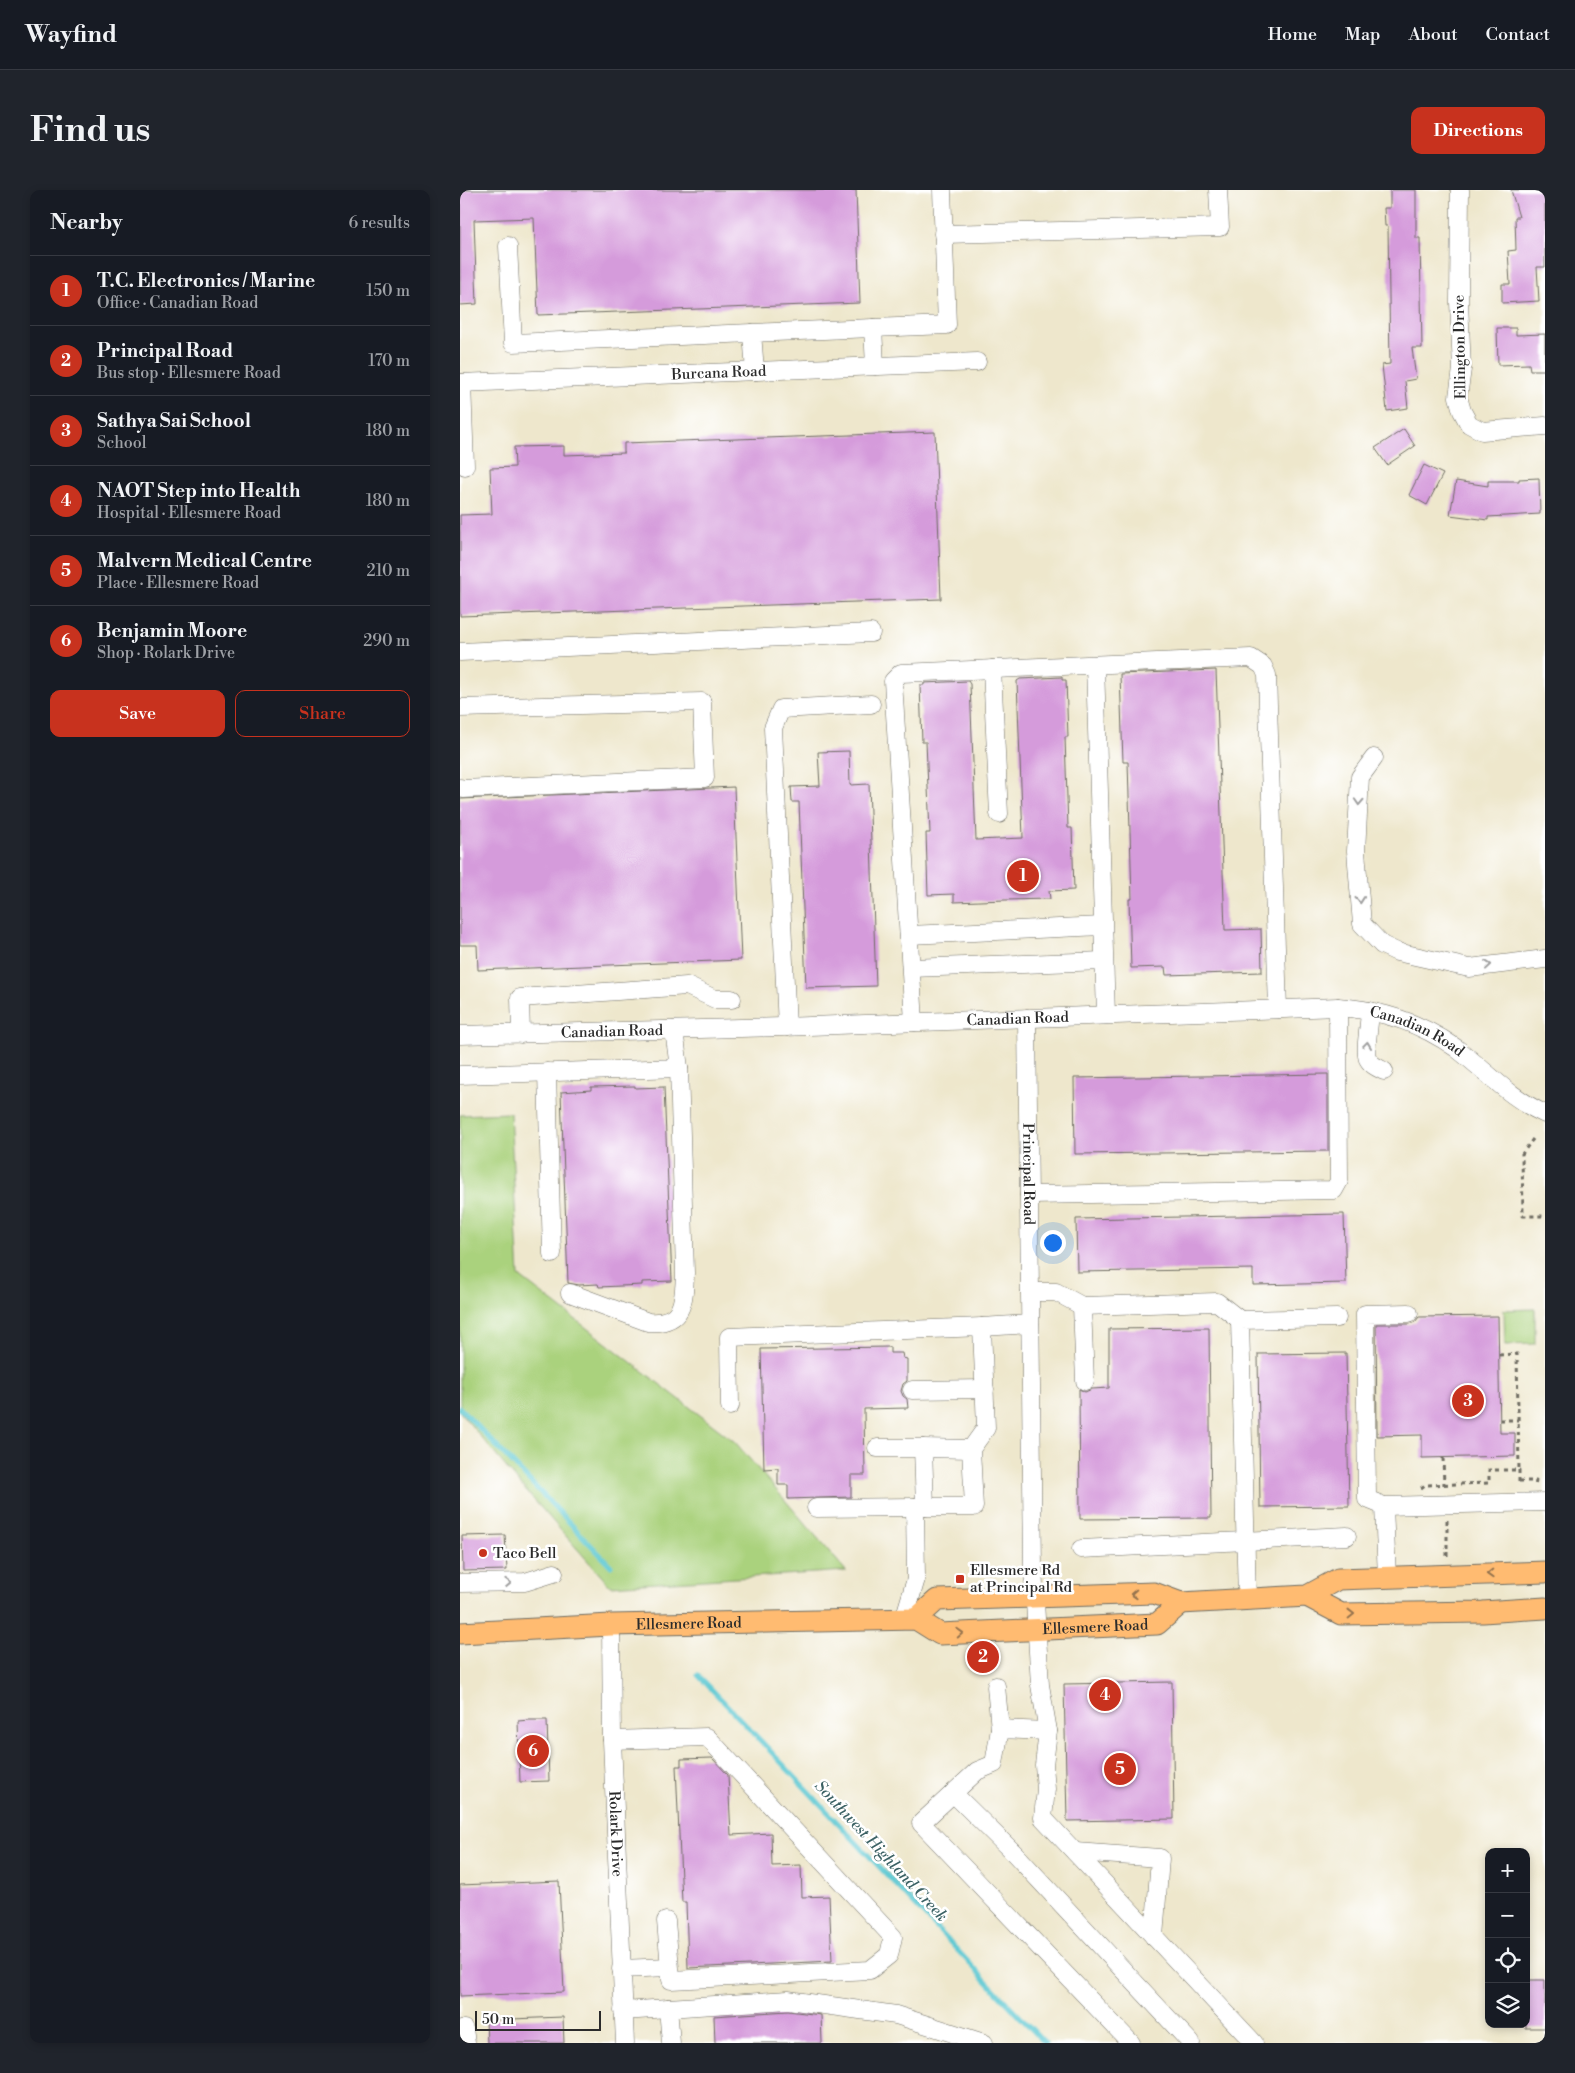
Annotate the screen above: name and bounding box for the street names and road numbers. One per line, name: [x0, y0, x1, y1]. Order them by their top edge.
street label: Ellington Drive: [1450, 294, 1470, 400]
street label: Burcana Road: [670, 361, 767, 384]
street label: Canadian Road: [1368, 1002, 1469, 1061]
street label: Canadian Road: [966, 1007, 1070, 1030]
street label: Canadian Road: [561, 1020, 664, 1042]
street label: Principal Road: [1019, 1123, 1039, 1226]
street label: Ellesmere Road: [636, 1613, 742, 1634]
street label: Ellesmere Road: [1042, 1615, 1149, 1639]
street label: Rolark Drive: [605, 1790, 627, 1877]

